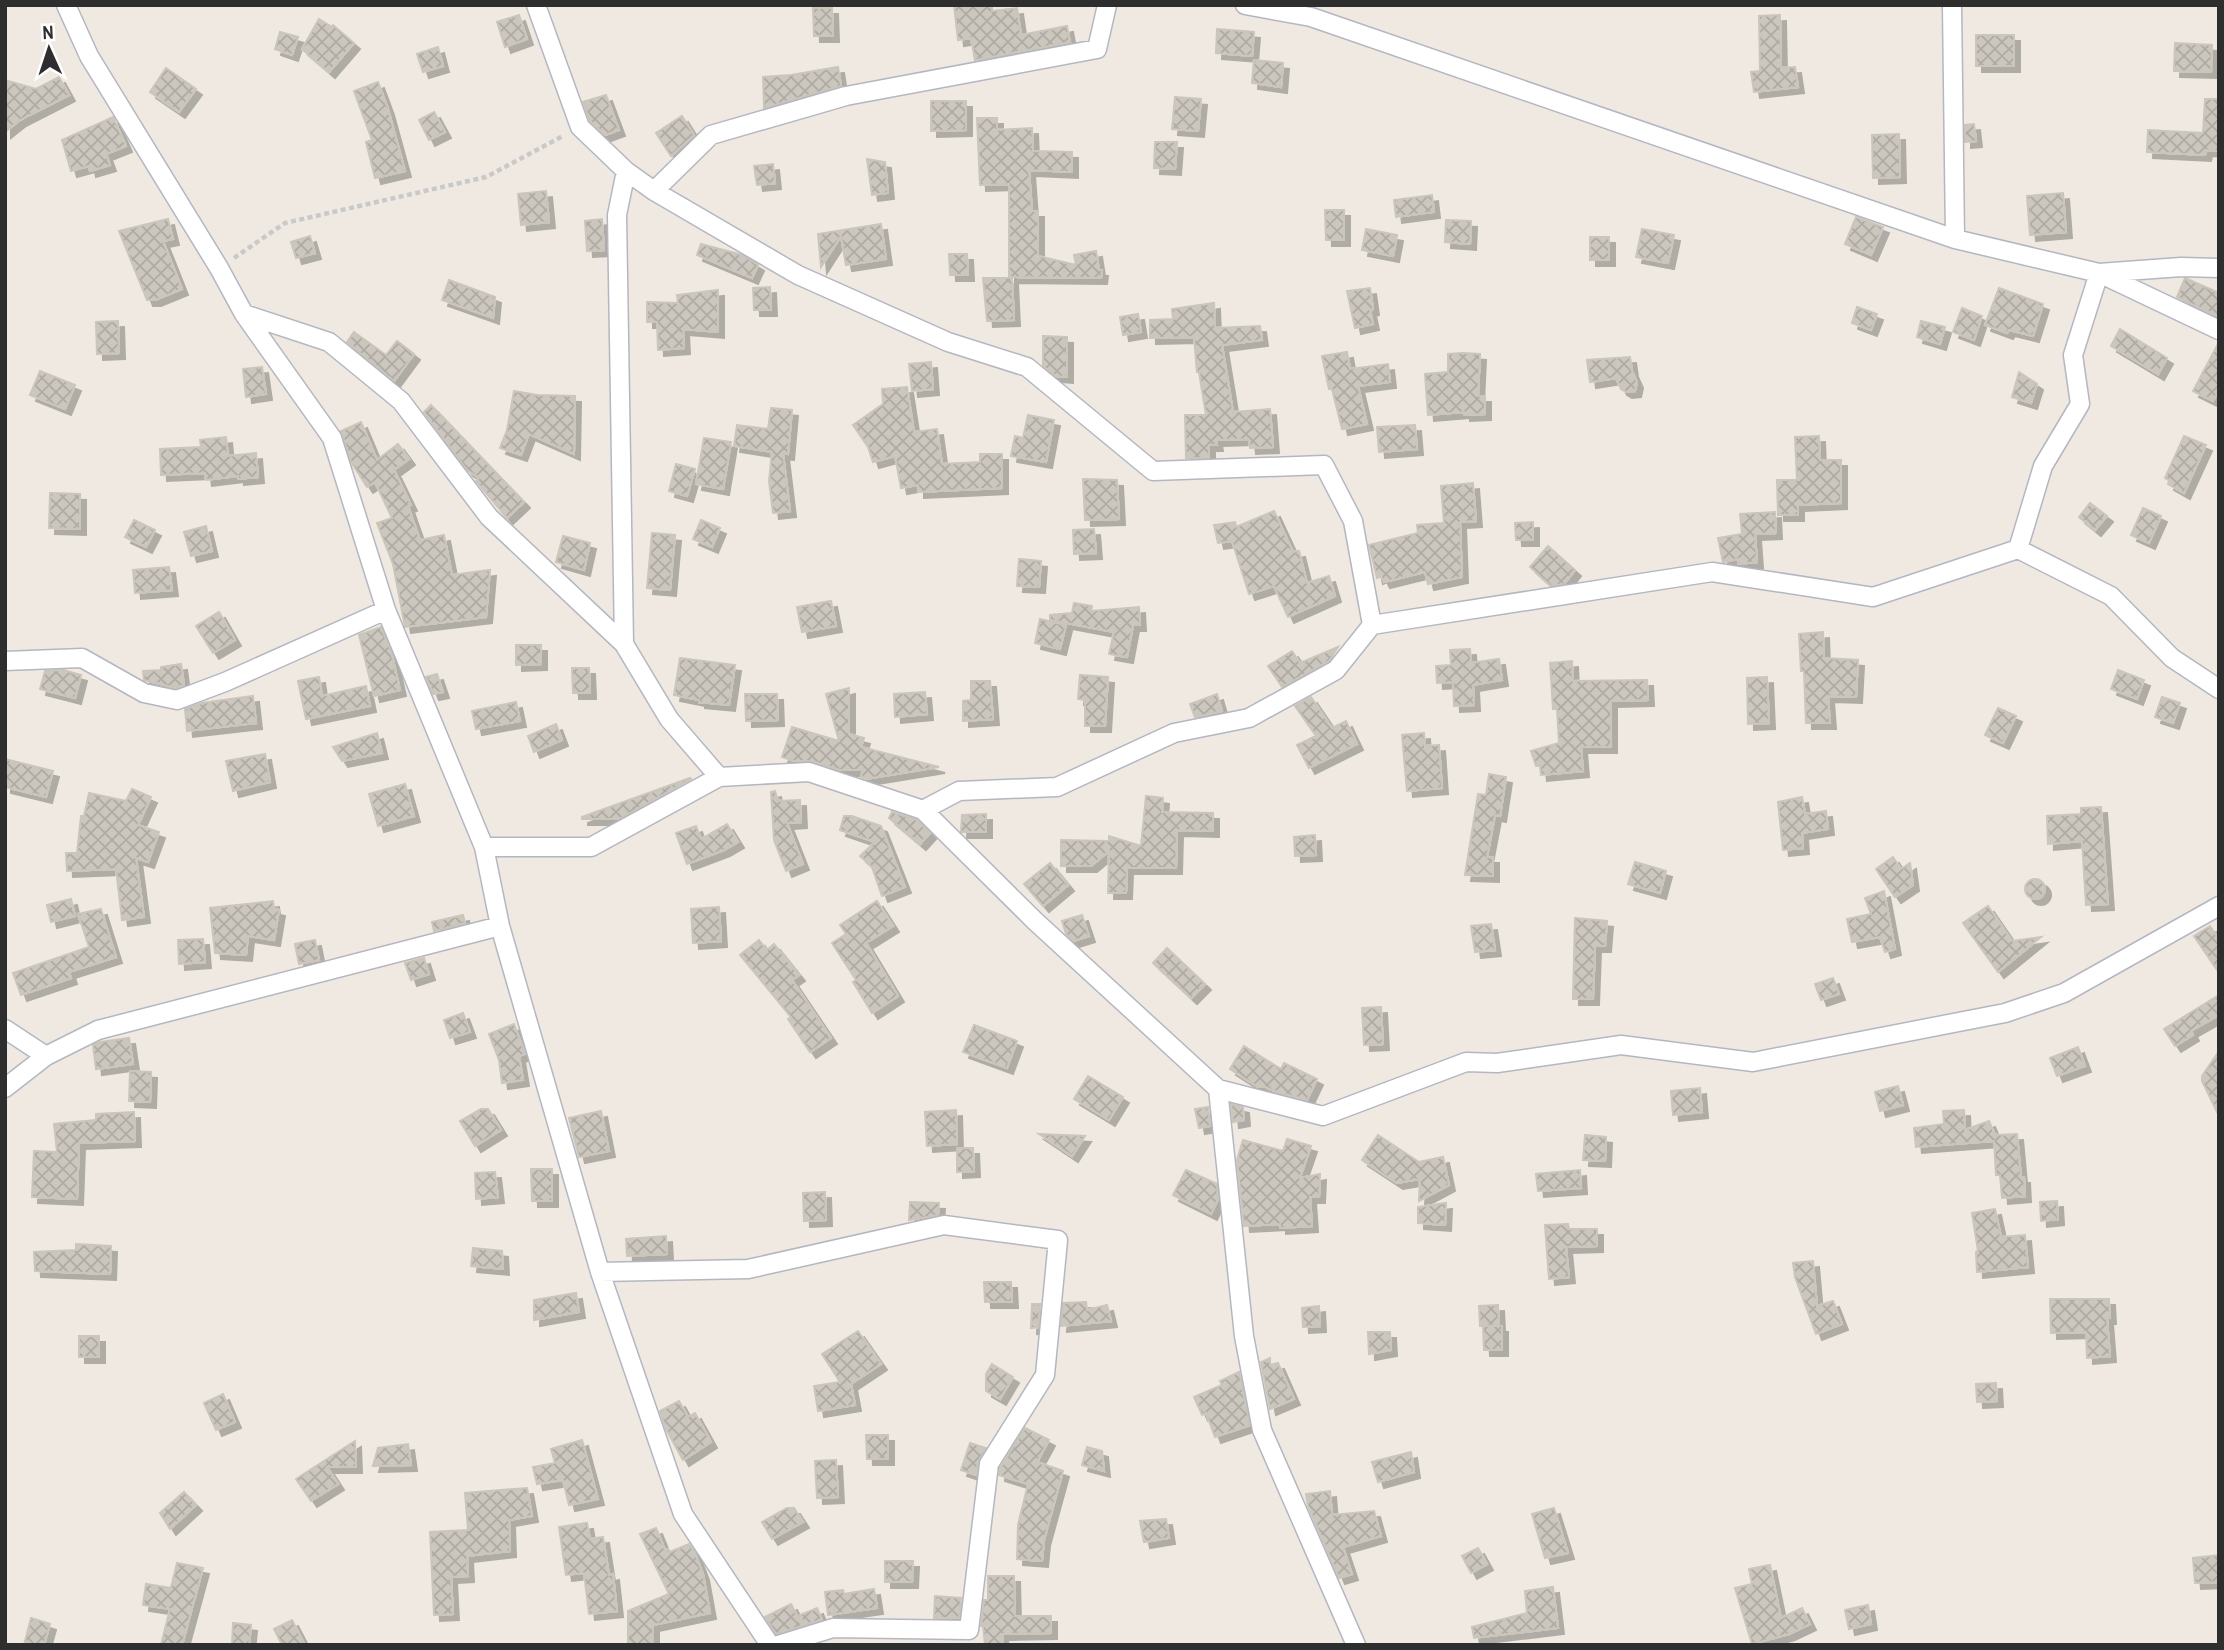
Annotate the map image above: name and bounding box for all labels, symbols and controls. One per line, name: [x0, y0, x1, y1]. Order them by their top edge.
north arrow: [14, 14, 84, 84]
text: N: [42, 19, 54, 45]

